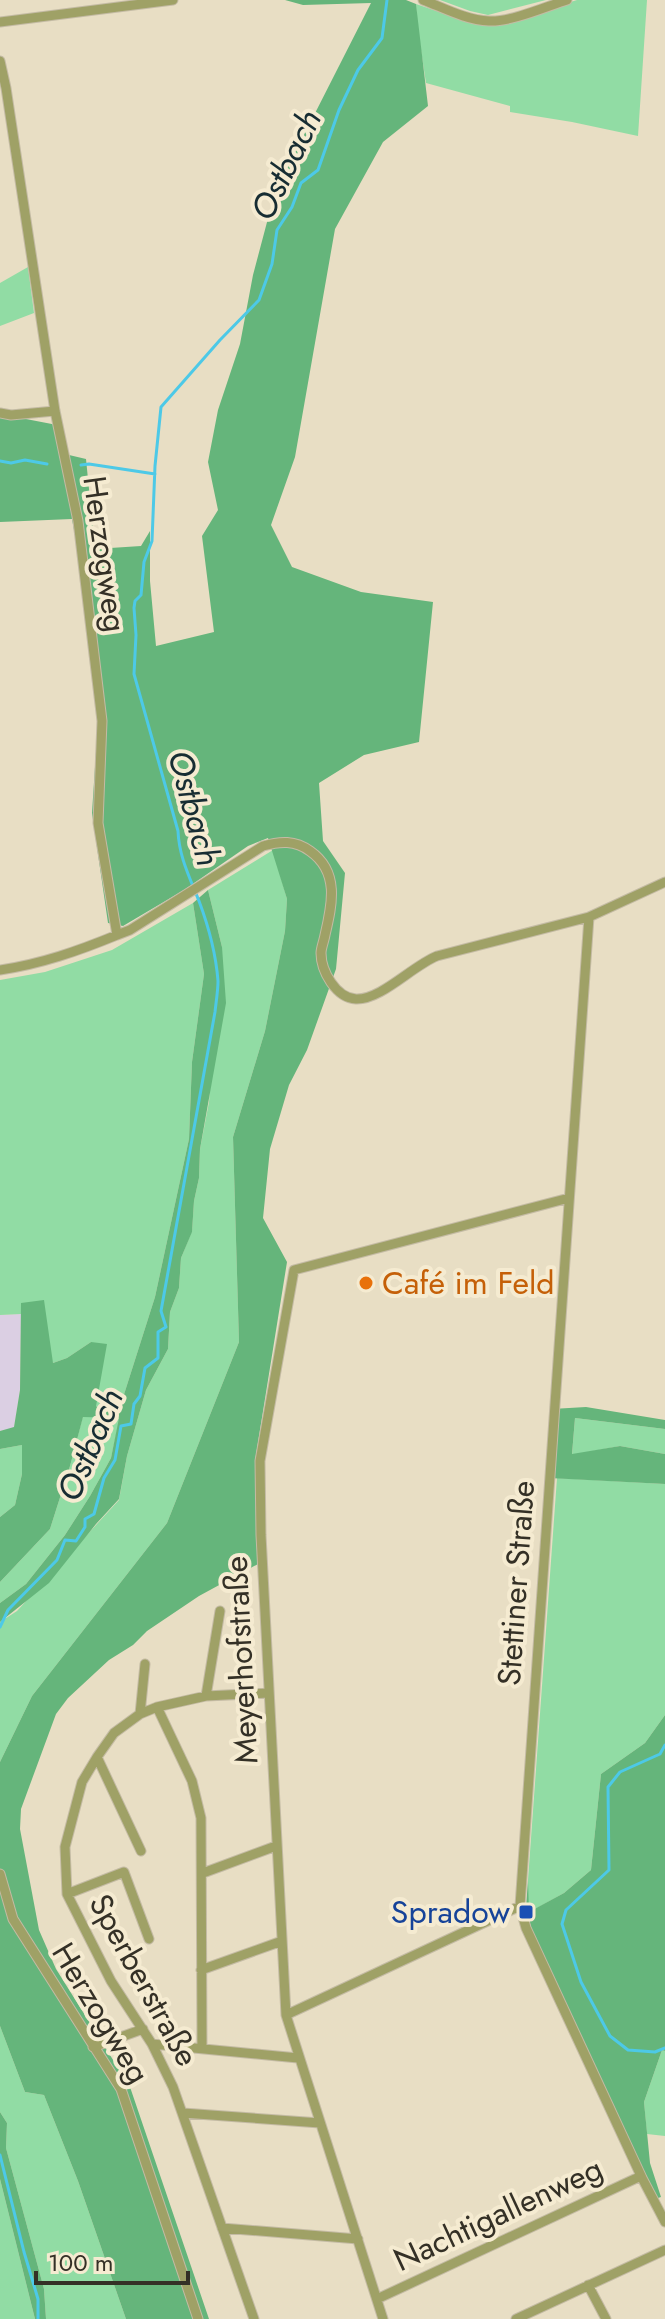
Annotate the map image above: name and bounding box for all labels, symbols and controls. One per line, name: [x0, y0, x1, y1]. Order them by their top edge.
water label: Ostbach: [238, 101, 334, 229]
street label: Herzogweg: [71, 473, 139, 635]
water label: Ostbach: [155, 745, 233, 871]
place label: Café im Feld: [382, 1260, 555, 1306]
marker: Café im Feld: [357, 1274, 375, 1292]
water label: Ostbach: [44, 1381, 136, 1509]
street label: Stettiner Straße: [486, 1479, 546, 1687]
street label: Meyerhofstraße: [213, 1555, 269, 1765]
street label: Sperberstraße: [78, 1886, 210, 2074]
place label: Spradow: [391, 1889, 510, 1935]
marker: Spradow: [517, 1903, 535, 1921]
street label: Herzogweg: [41, 1934, 161, 2092]
street label: Nachtigallenweg: [386, 2145, 610, 2283]
scale bar: [36, 2235, 188, 2285]
text: 100 m: [48, 2245, 114, 2280]

